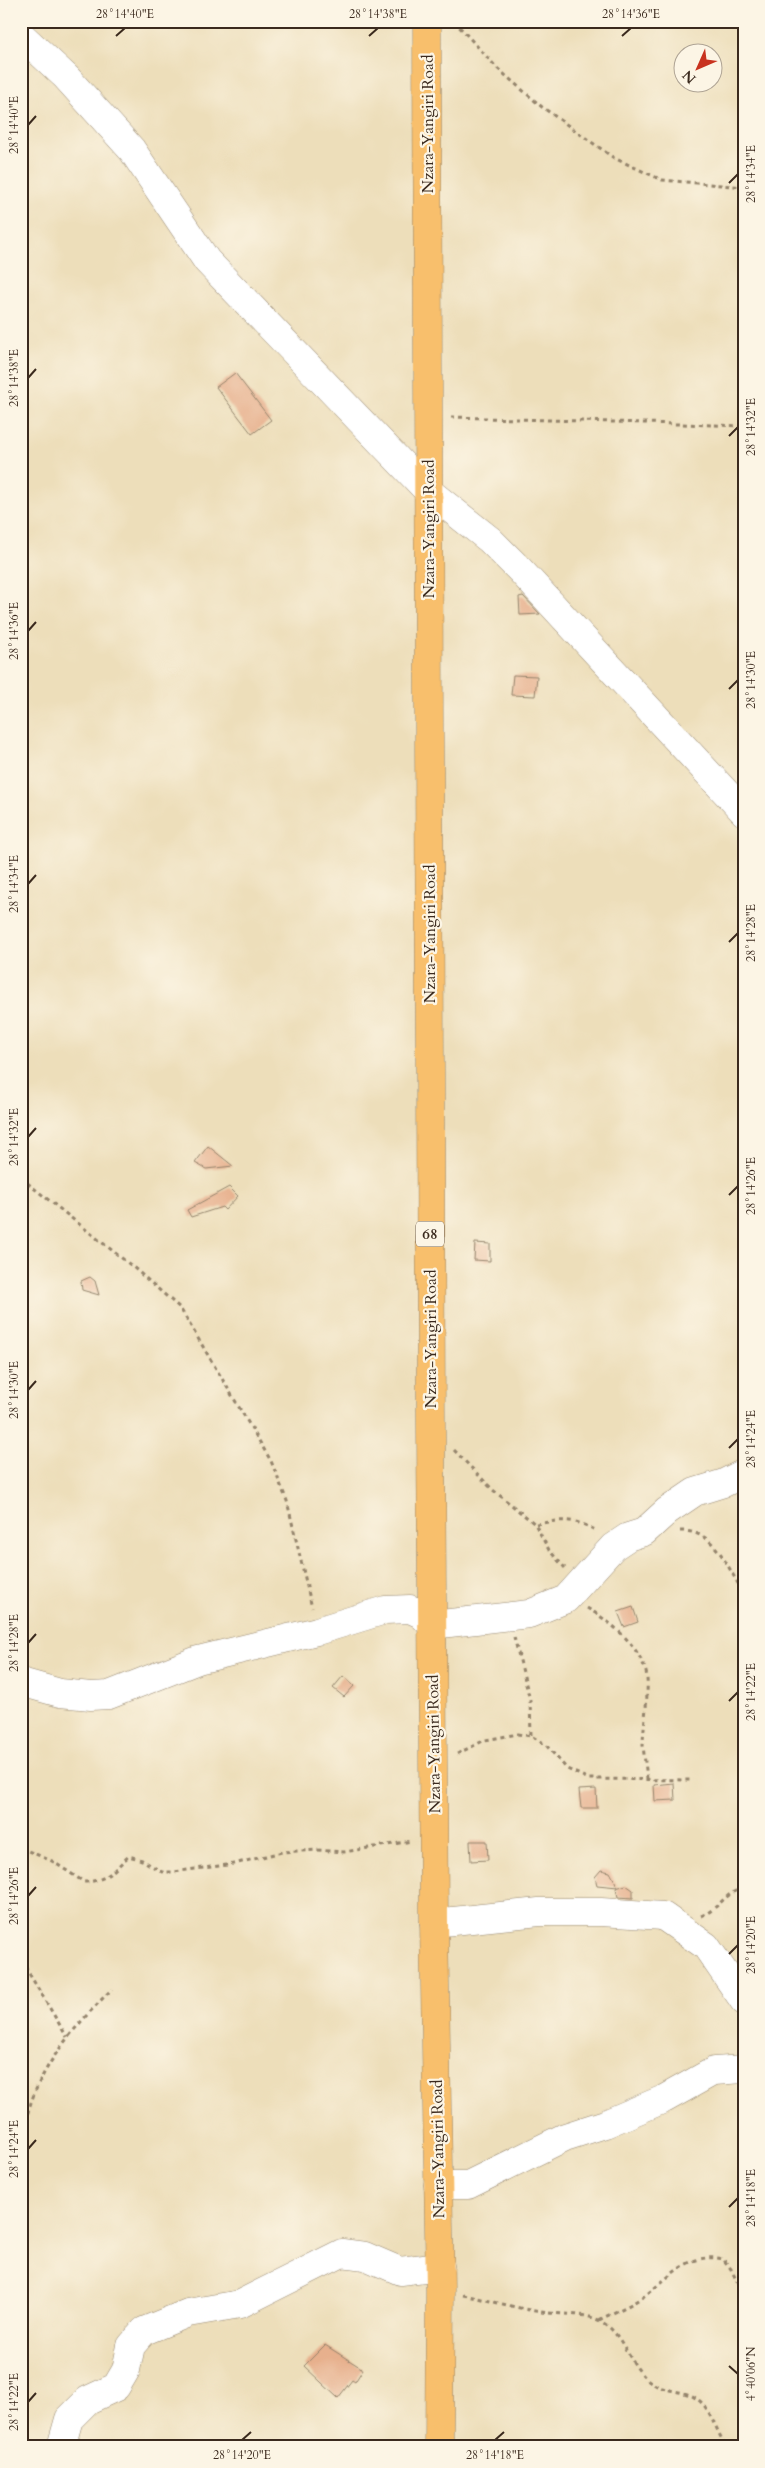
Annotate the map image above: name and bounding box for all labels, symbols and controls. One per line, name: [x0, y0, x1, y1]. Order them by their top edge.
text: 28°14'40"E: [96, 6, 154, 22]
text: 28°14'38"E: [349, 6, 407, 22]
text: 28°14'36"E: [602, 6, 660, 22]
north arrow: [672, 42, 722, 92]
street label: Nzara-Yangiri Road: [417, 54, 439, 193]
text: N: [678, 66, 700, 88]
text: 28°14'40"E: [6, 96, 22, 154]
text: 28°14'34"E: [743, 145, 759, 203]
text: 28°14'38"E: [6, 349, 22, 407]
text: 28°14'32"E: [743, 398, 759, 456]
street label: Nzara-Yangiri Road: [418, 459, 440, 598]
text: 28°14'36"E: [6, 602, 22, 660]
text: 28°14'30"E: [743, 651, 759, 709]
text: 28°14'34"E: [6, 855, 22, 913]
street label: Nzara-Yangiri Road: [419, 864, 441, 1003]
text: 28°14'28"E: [743, 904, 759, 962]
text: 28°14'32"E: [6, 1108, 22, 1166]
text: 28°14'26"E: [743, 1157, 759, 1215]
road number: 68: [416, 1222, 444, 1246]
street label: Nzara-Yangiri Road: [420, 1269, 442, 1408]
text: 28°14'30"E: [6, 1361, 22, 1419]
text: 28°14'24"E: [743, 1410, 759, 1468]
text: 28°14'28"E: [6, 1614, 22, 1672]
text: 28°14'22"E: [743, 1663, 759, 1721]
street label: Nzara-Yangiri Road: [422, 1674, 446, 1814]
text: 28°14'26"E: [6, 1867, 22, 1925]
text: 28°14'20"E: [743, 1916, 759, 1974]
street label: Nzara-Yangiri Road: [426, 2079, 450, 2219]
text: 28°14'24"E: [6, 2120, 22, 2178]
text: 28°14'18"E: [743, 2169, 759, 2227]
text: 4°40'06"N: [743, 2346, 759, 2401]
text: 28°14'22"E: [6, 2373, 22, 2431]
text: 28°14'20"E: [213, 2447, 271, 2463]
text: 28°14'18"E: [466, 2447, 524, 2463]

